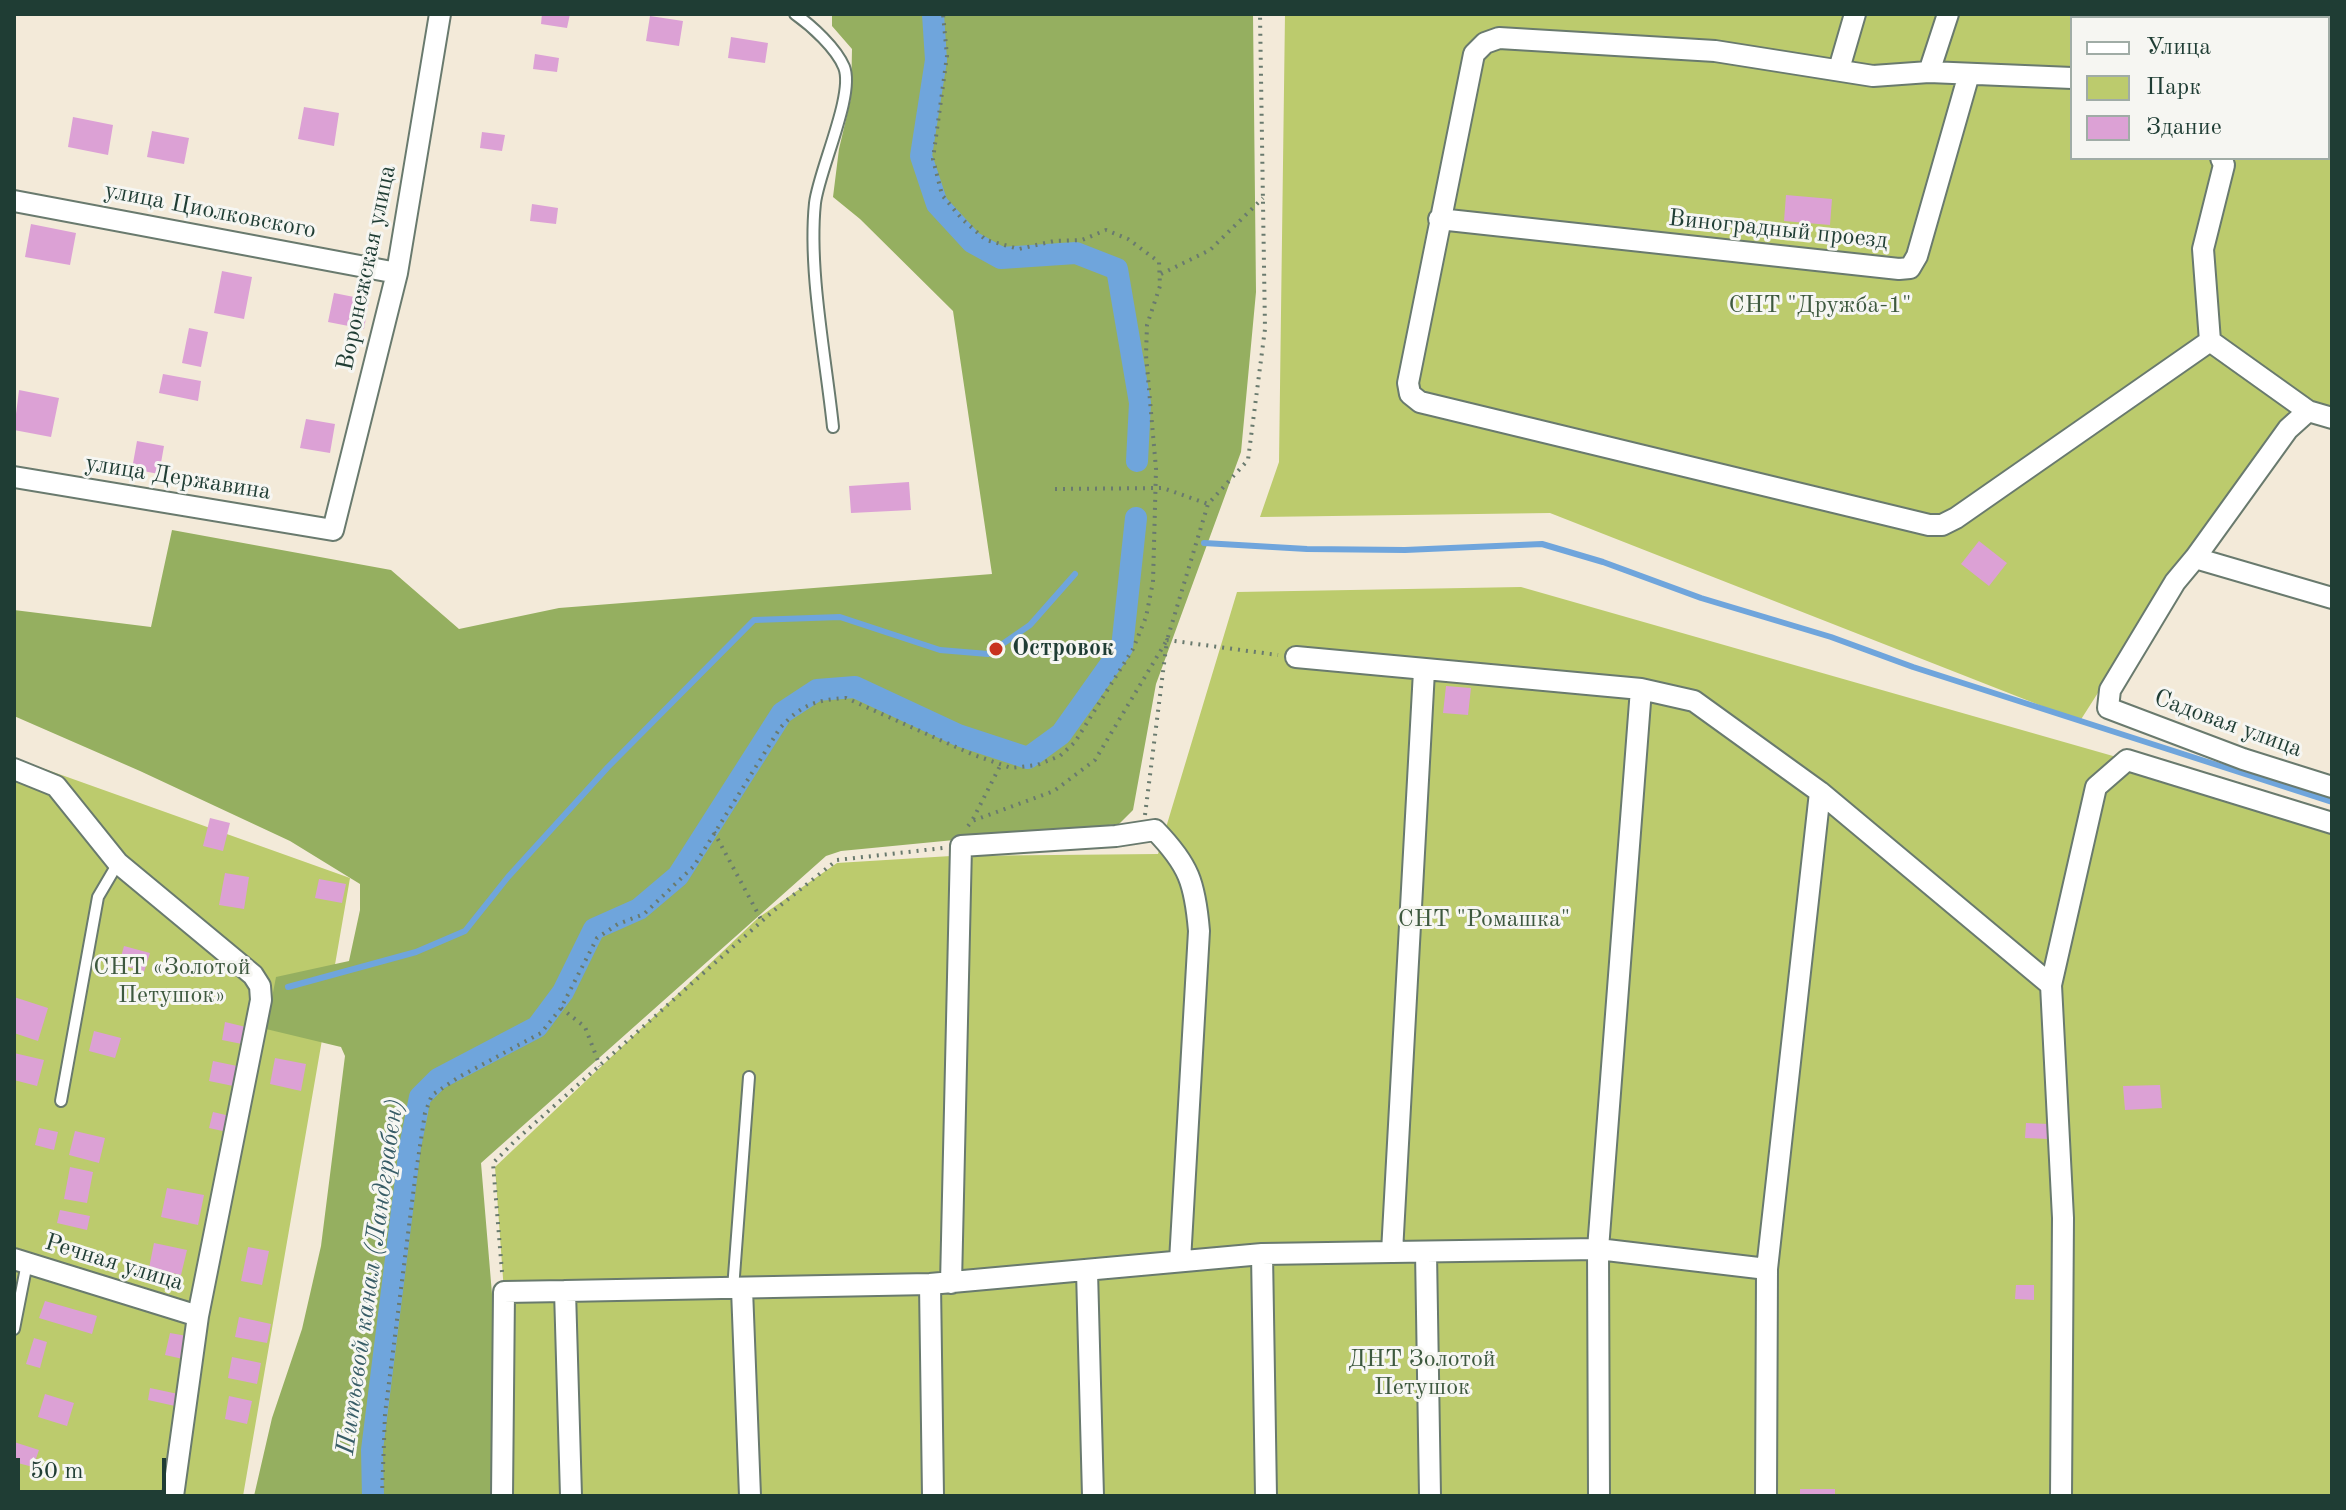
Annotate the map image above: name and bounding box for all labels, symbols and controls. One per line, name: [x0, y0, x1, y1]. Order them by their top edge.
legend: [2070, 16, 2330, 160]
text: Улица: [2146, 36, 2211, 60]
text: Парк: [2146, 76, 2201, 100]
text: Здание: [2146, 116, 2222, 140]
street label: Воронежская улица: [331, 163, 403, 373]
street label: улица Циолковского: [102, 176, 318, 246]
street label: Виноградный проезд: [1667, 204, 1889, 256]
park label: СНТ "Дружба-1": [1728, 292, 1912, 320]
street label: улица Державина: [83, 449, 273, 507]
place label: Островок: [1012, 635, 1114, 663]
marker: Островок: [987, 640, 1005, 658]
street label: Садовая улица: [2150, 684, 2306, 764]
park label: СНТ "Ромашка": [1398, 906, 1570, 934]
park label: СНТ «Золотой Петушок»: [93, 954, 251, 1010]
water label: Питьевой канал (Ландграбен): [331, 1097, 411, 1457]
street label: Речная улица: [41, 1228, 187, 1298]
park label: ДНТ Золотой Петушок: [1348, 1346, 1496, 1402]
scale bar: [20, 1442, 170, 1492]
text: 50 m: [30, 1460, 84, 1484]

